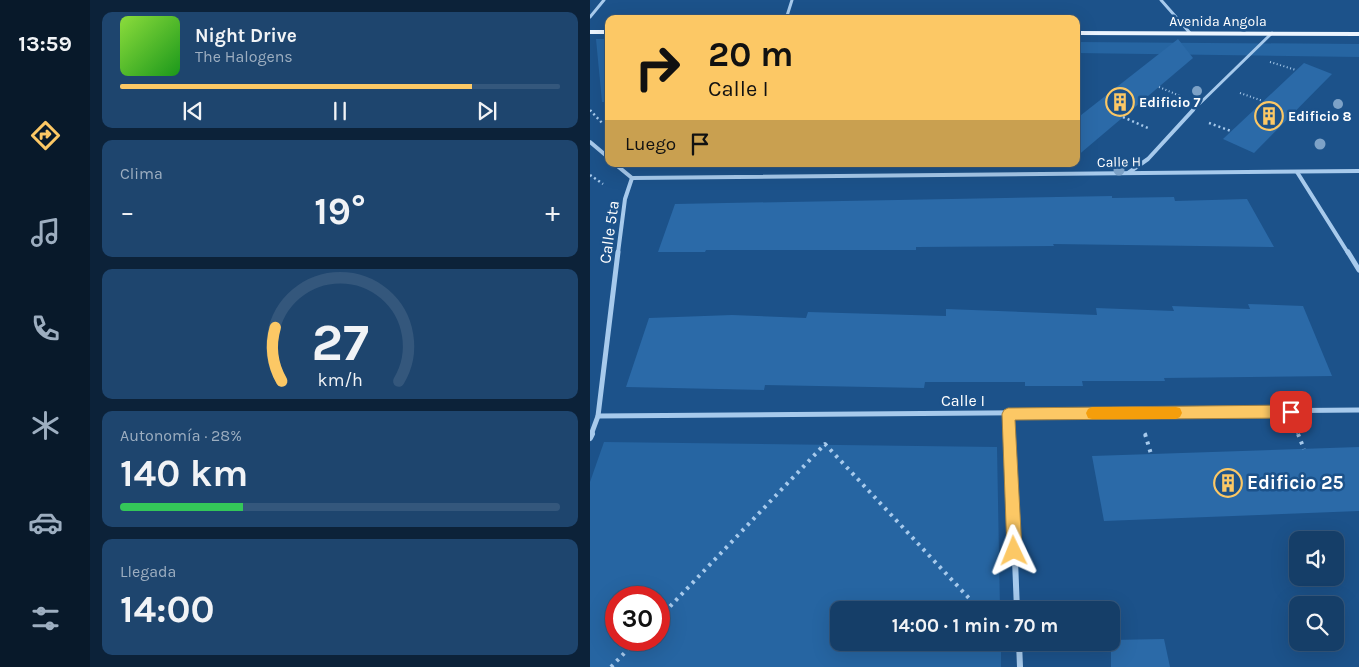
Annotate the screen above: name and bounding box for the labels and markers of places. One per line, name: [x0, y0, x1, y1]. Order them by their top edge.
building icon: Edificio 7: [1105, 87, 1135, 117]
place label: Edificio 7: [1139, 94, 1201, 111]
building icon: Edificio 8: [1254, 101, 1284, 131]
place label: Edificio 8: [1288, 108, 1352, 125]
pin: [1270, 391, 1312, 433]
building icon: Edificio 25: [1213, 468, 1243, 498]
place label: Edificio 25: [1247, 472, 1344, 494]

